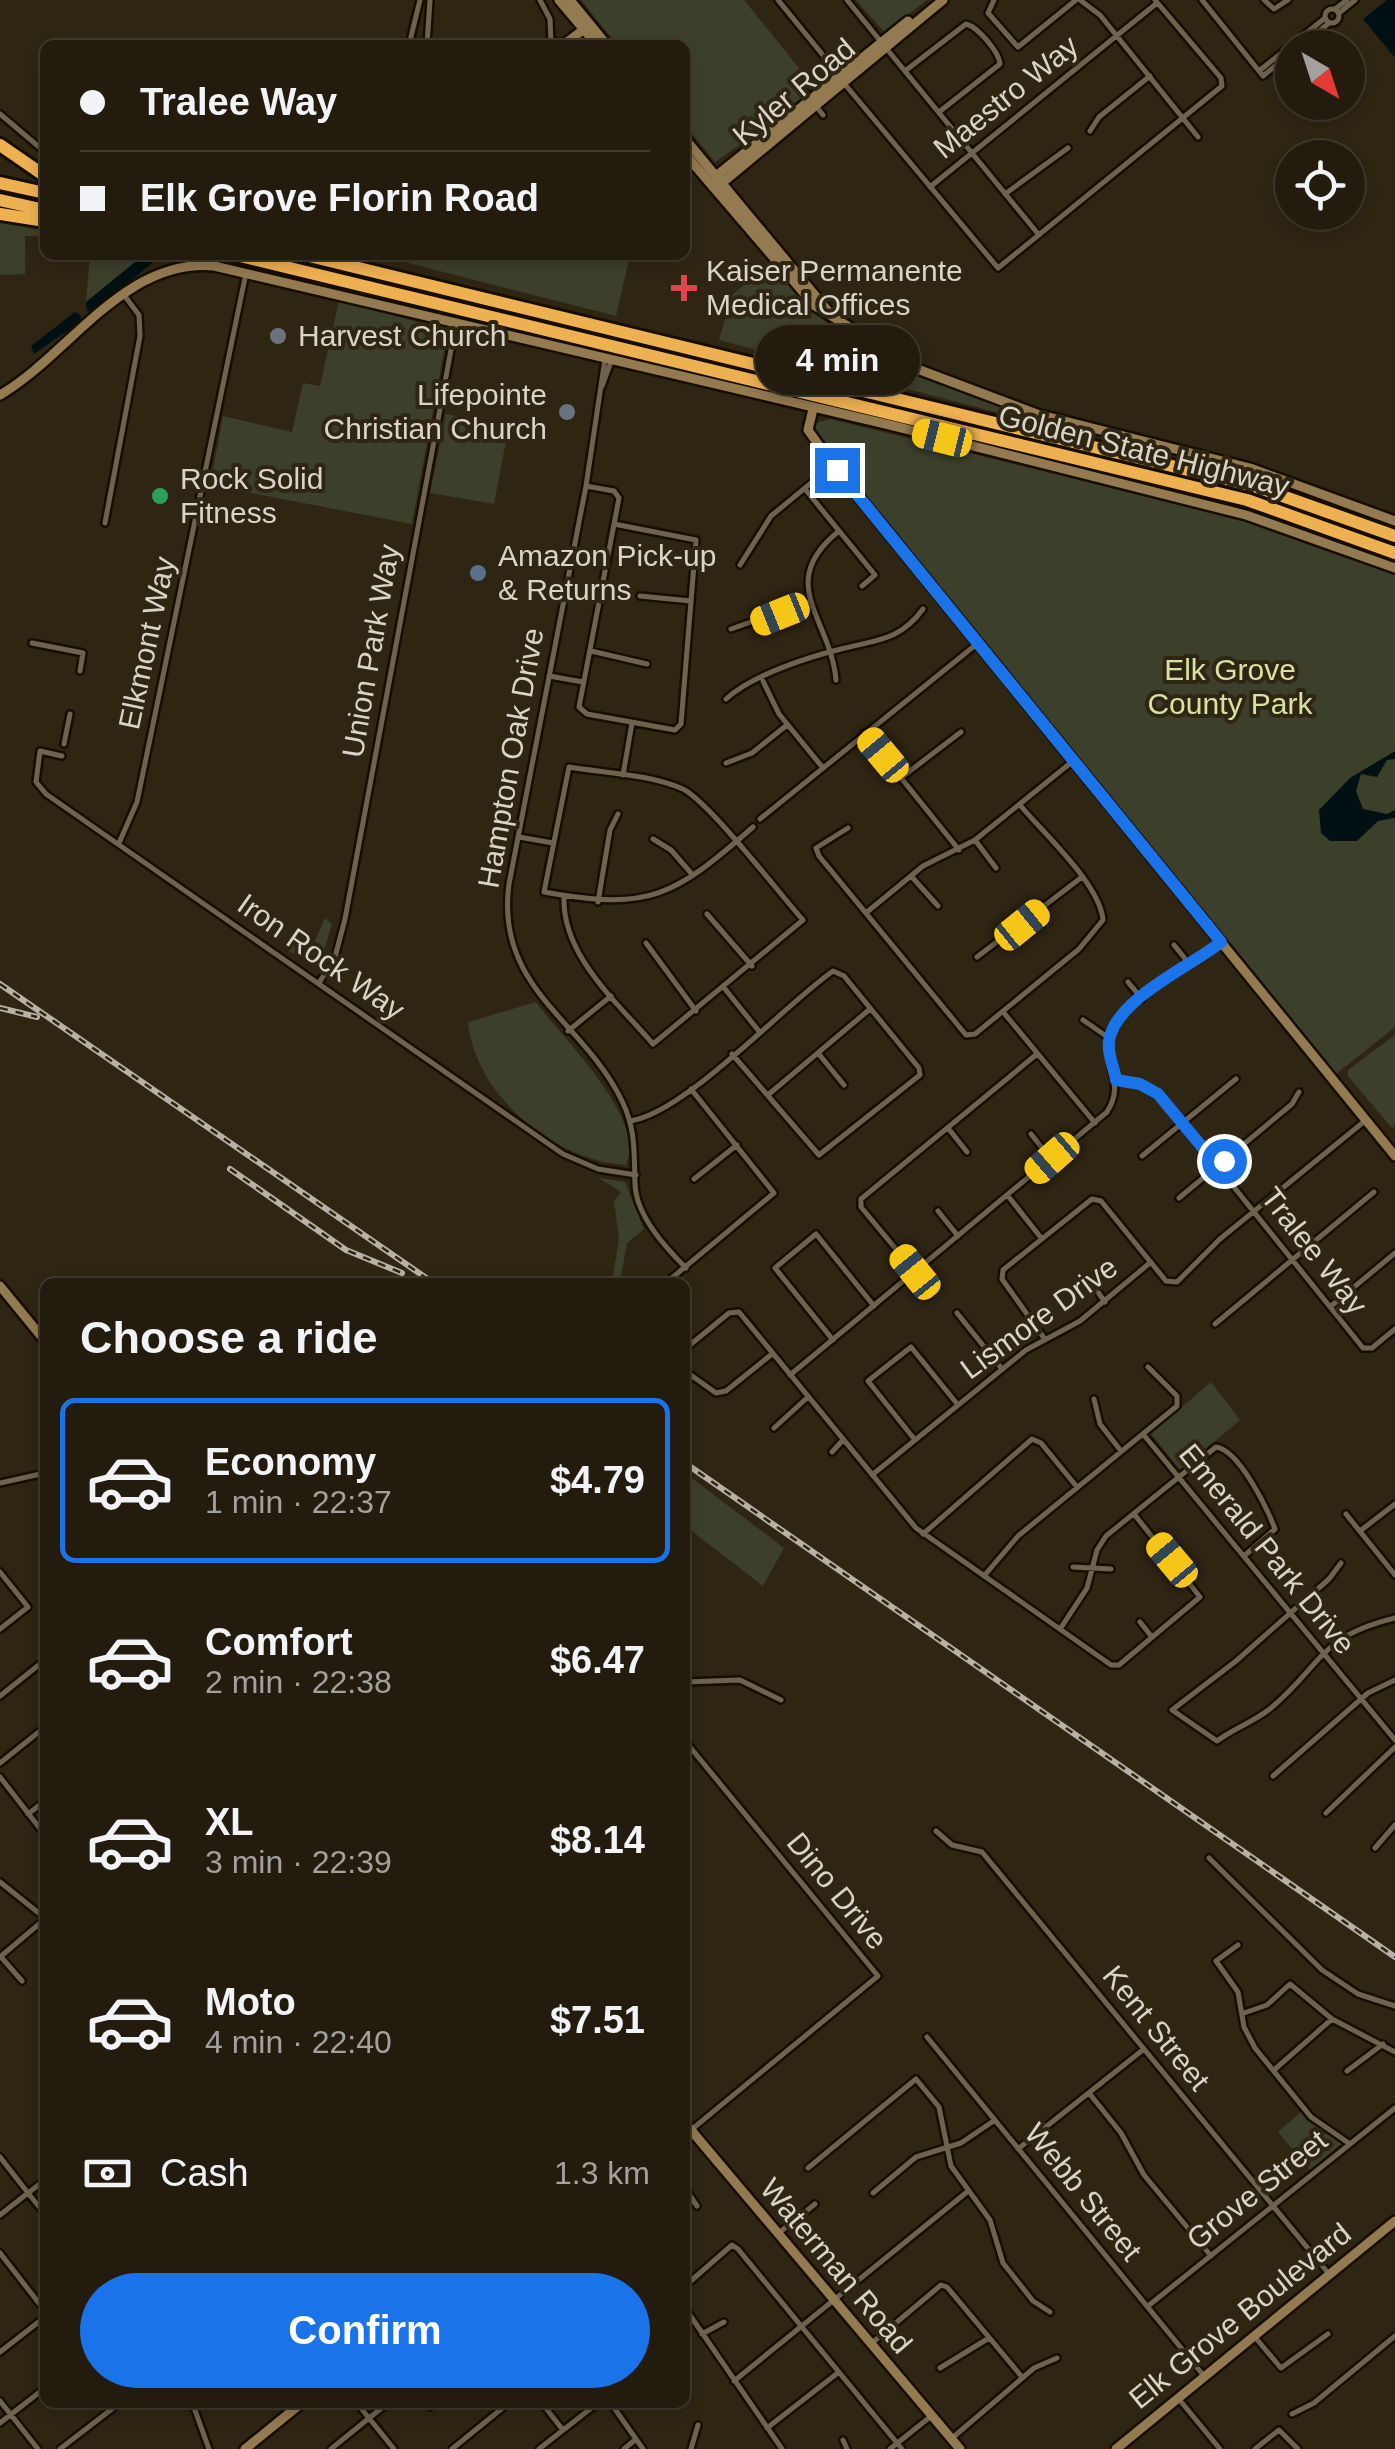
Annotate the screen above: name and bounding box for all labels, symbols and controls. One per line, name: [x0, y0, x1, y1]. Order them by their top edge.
street label: Maestro Way: [927, 29, 1084, 165]
north arrow: [1275, 30, 1365, 120]
map controls: [1275, 30, 1365, 230]
street label: Kyler Road: [726, 31, 861, 152]
text: Tralee Way: [140, 81, 337, 123]
button: locate: [1275, 140, 1365, 230]
text: Elk Grove Florin Road: [140, 177, 539, 219]
place label: Kaiser Permanente Medical Offices: [706, 254, 963, 321]
marker: Kaiser Permanente Medical Offices: [671, 275, 697, 301]
place label: Harvest Church: [298, 319, 506, 352]
marker: Harvest Church: [267, 325, 289, 347]
callout: 4 min: [754, 325, 920, 395]
text: 4 min: [796, 342, 879, 378]
place label: Lifepointe Christian Church: [324, 378, 547, 445]
street label: Golden State Highway: [995, 398, 1293, 503]
marker: Lifepointe Christian Church: [556, 401, 578, 423]
car: [909, 416, 975, 460]
route end: [815, 448, 860, 493]
place label: Rock Solid Fitness: [180, 462, 323, 529]
marker: Rock Solid Fitness: [149, 485, 171, 507]
place label: Amazon Pick-up & Returns: [498, 539, 716, 606]
street label: Union Park Way: [336, 542, 405, 760]
street label: Elkmont Way: [112, 554, 181, 732]
marker: Amazon Pick-up & Returns: [467, 562, 489, 584]
car: [747, 589, 813, 639]
street label: Hampton Oak Drive: [471, 625, 550, 890]
park label: Elk Grove County Park: [1147, 653, 1314, 720]
car: [852, 722, 914, 788]
street label: Iron Rock Way: [232, 887, 411, 1026]
car: [989, 894, 1055, 956]
car: [1020, 1127, 1084, 1189]
route start: [1202, 1139, 1247, 1184]
street label: Tralee Way: [1255, 1181, 1374, 1320]
car: [884, 1239, 946, 1305]
street label: Lismore Drive: [954, 1250, 1123, 1385]
text: Choose a ride: [80, 1312, 378, 1363]
icon: car: [85, 1436, 175, 1526]
street label: Emerald Park Drive: [1173, 1437, 1362, 1660]
text: Economy: [205, 1441, 376, 1483]
text: $4.79: [550, 1459, 645, 1501]
text: 1 min · 22:37: [205, 1484, 392, 1520]
car: [1141, 1527, 1203, 1593]
icon: car: [85, 1616, 175, 1706]
text: Comfort: [205, 1621, 353, 1663]
text: $6.47: [550, 1639, 645, 1681]
text: 2 min · 22:38: [205, 1664, 392, 1700]
icon: car: [85, 1796, 175, 1886]
text: XL: [205, 1801, 254, 1843]
text: $8.14: [550, 1819, 645, 1861]
street label: Dino Drive: [780, 1826, 894, 1955]
text: 3 min · 22:39: [205, 1844, 392, 1880]
street label: Kent Street: [1096, 1959, 1217, 2097]
icon: car: [85, 1976, 175, 2066]
text: Moto: [205, 1981, 296, 2023]
text: $7.51: [550, 1999, 645, 2041]
text: 4 min · 22:40: [205, 2024, 392, 2060]
street label: Webb Street: [1018, 2117, 1149, 2267]
street label: Grove Street: [1180, 2123, 1334, 2256]
icon: cash: [80, 2146, 135, 2201]
text: Cash: [160, 2152, 249, 2194]
text: 1.3 km: [554, 2155, 650, 2191]
street label: Waterman Road: [754, 2172, 919, 2360]
street label: Elk Grove Boulevard: [1122, 2216, 1357, 2415]
button: Confirm: [80, 2273, 650, 2388]

